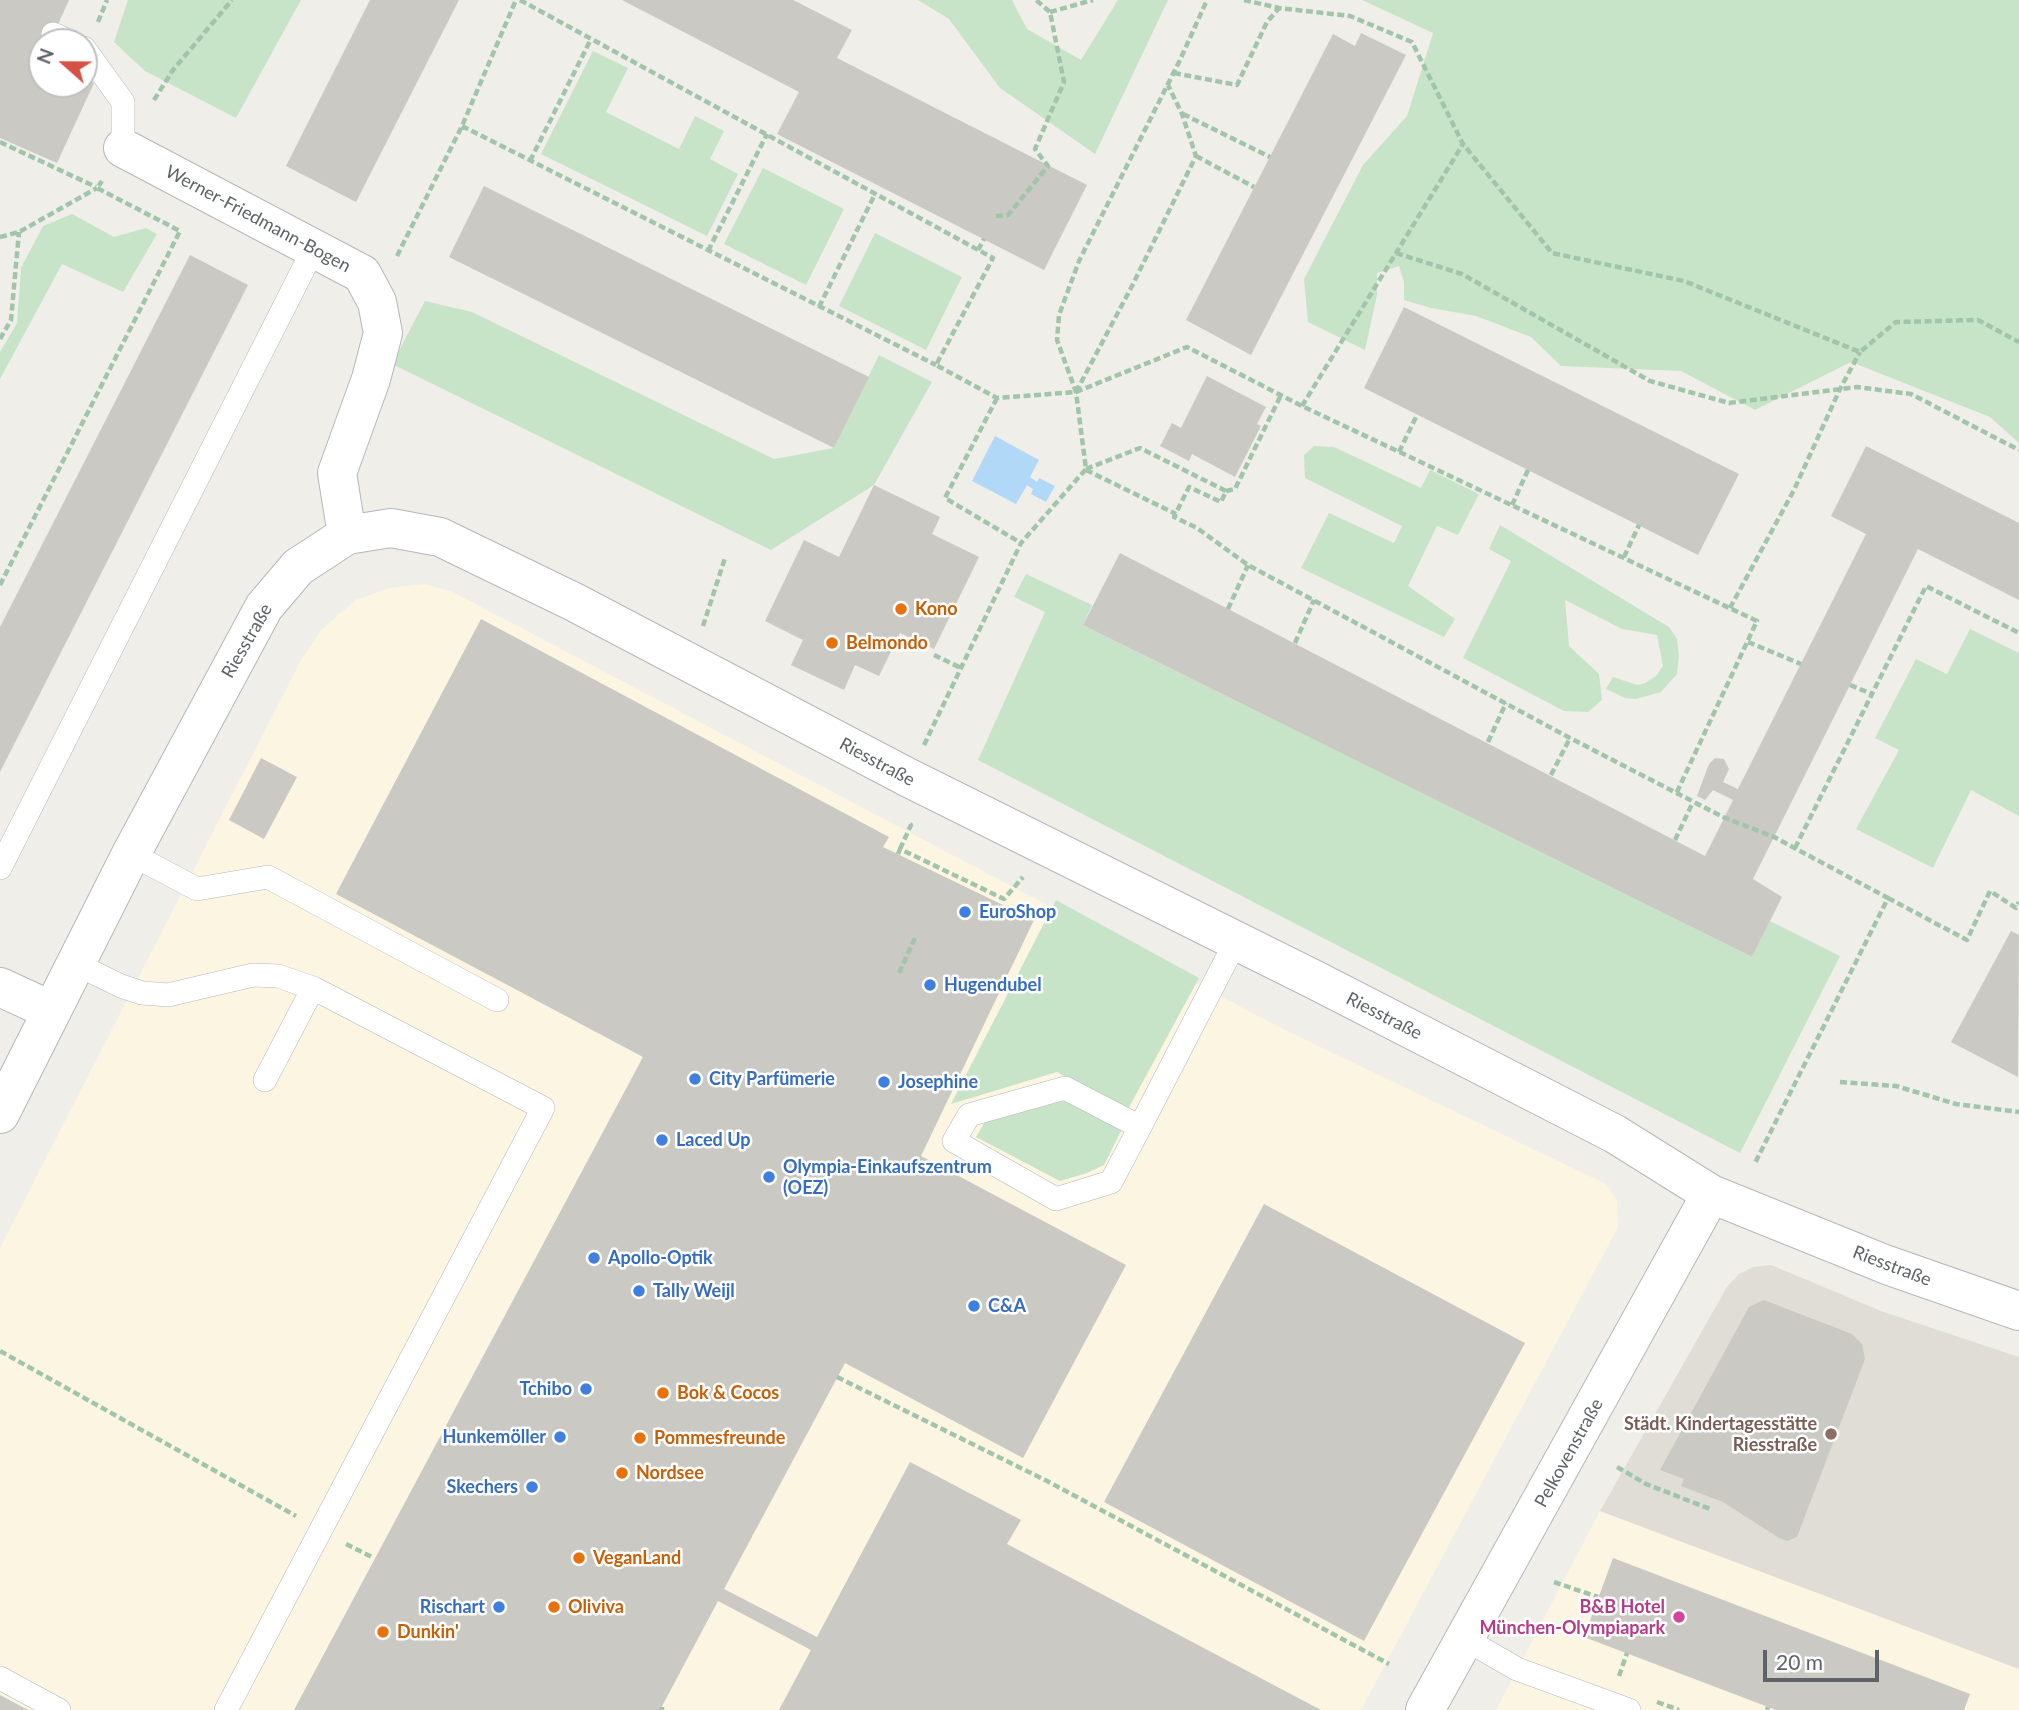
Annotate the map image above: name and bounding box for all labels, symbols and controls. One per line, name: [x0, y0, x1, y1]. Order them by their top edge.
north arrow: [28, 28, 98, 98]
text: N: [31, 45, 58, 67]
street label: Werner-Friedmann-Bogen: [162, 161, 354, 277]
place label: Kono: [915, 598, 958, 620]
street label: Riesstraße: [217, 600, 277, 682]
marker: Kono: [893, 601, 909, 617]
place label: Belmondo: [846, 632, 928, 654]
marker: Belmondo: [824, 635, 840, 651]
street label: Riesstraße: [836, 733, 918, 791]
place label: EuroShop: [979, 901, 1056, 923]
marker: EuroShop: [957, 904, 973, 920]
place label: Hugendubel: [944, 974, 1042, 996]
marker: Hugendubel: [922, 977, 938, 993]
street label: Riesstraße: [1342, 988, 1426, 1044]
place label: City Parfümerie: [709, 1068, 835, 1090]
marker: City Parfümerie: [687, 1071, 703, 1087]
place label: Josephine: [898, 1071, 978, 1093]
marker: Josephine: [876, 1074, 892, 1090]
place label: Laced Up: [676, 1129, 750, 1151]
marker: Laced Up: [654, 1132, 670, 1148]
place label: Olympia-Einkaufszentrum (OEZ): [783, 1156, 992, 1198]
marker: Olympia-Einkaufszentrum (OEZ): [761, 1169, 777, 1185]
street label: Riesstraße: [1850, 1241, 1934, 1291]
place label: Apollo-Optik: [608, 1247, 713, 1269]
marker: Apollo-Optik: [586, 1250, 602, 1266]
place label: Tally Weijl: [653, 1280, 735, 1302]
marker: Tally Weijl: [631, 1283, 647, 1299]
place label: C&A: [988, 1295, 1026, 1317]
marker: C&A: [966, 1298, 982, 1314]
place label: Tchibo: [519, 1378, 572, 1400]
marker: Tchibo: [578, 1381, 594, 1397]
place label: Bok & Cocos: [677, 1382, 779, 1404]
marker: Bok & Cocos: [655, 1385, 671, 1401]
street label: Pelkovenstraße: [1530, 1395, 1608, 1511]
place label: Städt. Kindertagesstätte Riesstraße: [1624, 1413, 1817, 1456]
place label: Hunkemöller: [443, 1426, 546, 1448]
marker: Städt. Kindertagesstätte Riesstraße: [1823, 1426, 1839, 1442]
place label: Pommesfreunde: [654, 1427, 785, 1449]
marker: Hunkemöller: [552, 1429, 568, 1445]
marker: Pommesfreunde: [632, 1430, 648, 1446]
place label: Nordsee: [636, 1462, 704, 1484]
marker: Nordsee: [614, 1465, 630, 1481]
place label: Skechers: [446, 1476, 518, 1498]
marker: Skechers: [524, 1479, 540, 1495]
place label: VeganLand: [593, 1547, 681, 1569]
marker: VeganLand: [571, 1550, 587, 1566]
place label: Rischart: [420, 1596, 485, 1618]
place label: Oliviva: [568, 1596, 624, 1618]
place label: B&B Hotel München-Olympiapark: [1479, 1596, 1665, 1638]
marker: Rischart: [491, 1599, 507, 1615]
marker: Oliviva: [546, 1599, 562, 1615]
marker: B&B Hotel München-Olympiapark: [1671, 1609, 1687, 1625]
place label: Dunkin': [397, 1621, 459, 1643]
marker: Dunkin': [375, 1624, 391, 1640]
scale bar: [1767, 1636, 1882, 1680]
text: 20 m: [1776, 1649, 1823, 1674]

